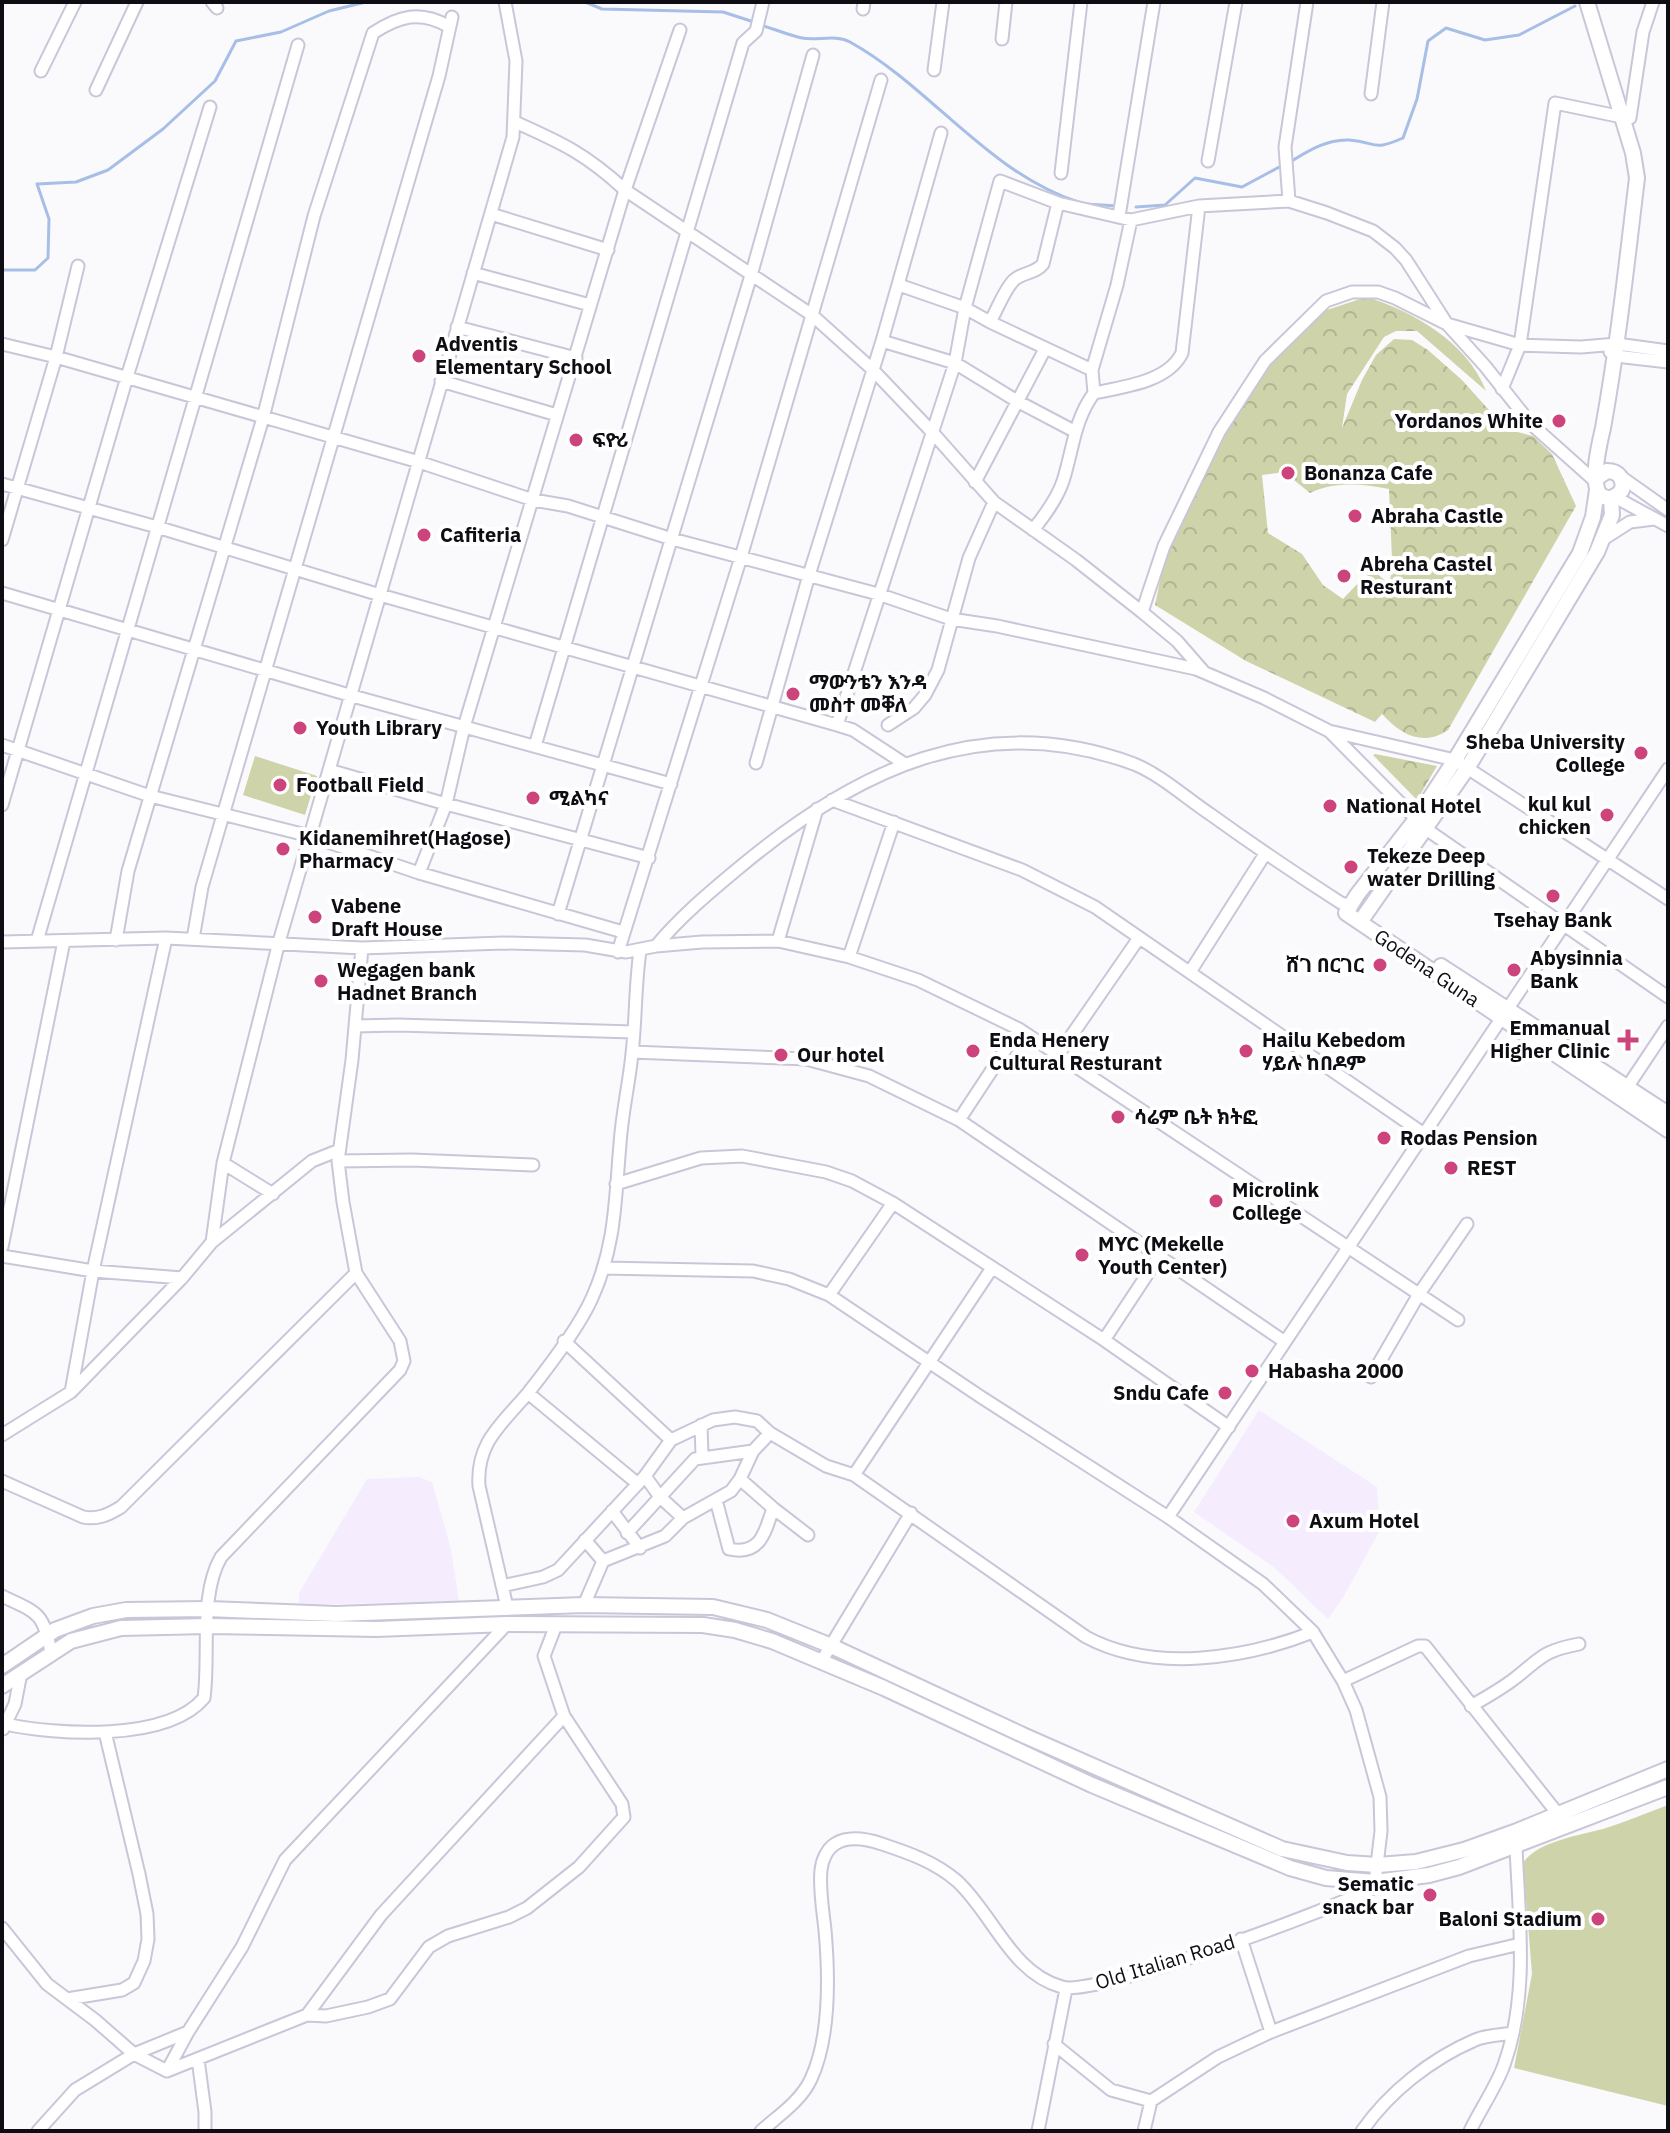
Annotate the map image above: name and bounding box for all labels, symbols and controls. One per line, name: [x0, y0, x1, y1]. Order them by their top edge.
place label: Adventis Elementary School: [435, 330, 612, 380]
marker: Adventis Elementary School: [410, 347, 428, 365]
place label: Yordanos White: [1394, 407, 1543, 434]
marker: Yordanos White: [1550, 412, 1568, 430]
place label: ፍዮሪ: [592, 426, 629, 453]
marker: ፍዮሪ: [567, 431, 585, 449]
place label: Bonanza Cafe: [1304, 459, 1433, 486]
marker: Bonanza Cafe: [1279, 464, 1297, 482]
place label: Abraha Castle: [1371, 502, 1503, 529]
marker: Abraha Castle: [1346, 507, 1364, 525]
place label: Cafiteria: [440, 521, 521, 548]
marker: Cafiteria: [415, 526, 433, 544]
place label: Abreha Castel Resturant: [1360, 550, 1492, 600]
marker: Abreha Castel Resturant: [1335, 567, 1353, 585]
place label: ማውንቴን እንዳ መስተ መቐለ: [809, 668, 928, 718]
marker: ማውንቴን እንዳ መስተ መቐለ: [784, 685, 802, 703]
place label: Youth Library: [316, 714, 442, 741]
marker: Youth Library: [291, 719, 309, 737]
place label: Sheba University College: [1466, 728, 1625, 778]
marker: Sheba University College: [1632, 744, 1650, 762]
place label: Football Field: [296, 771, 424, 798]
marker: Football Field: [271, 776, 289, 794]
place label: ሚልካና: [549, 784, 609, 811]
marker: ሚልካና: [524, 789, 542, 807]
place label: kul kul chicken: [1519, 790, 1591, 840]
place label: National Hotel: [1346, 792, 1481, 819]
marker: National Hotel: [1321, 797, 1339, 815]
marker: kul kul chicken: [1598, 806, 1616, 824]
place label: Kidanemihret(Hagose) Pharmacy: [299, 824, 511, 874]
marker: Kidanemihret(Hagose) Pharmacy: [274, 840, 292, 858]
place label: Tekeze Deep water Drilling: [1367, 842, 1496, 892]
marker: Tekeze Deep water Drilling: [1342, 858, 1360, 876]
marker: Tsehay Bank: [1544, 887, 1562, 905]
place label: Vabene Draft House: [331, 892, 443, 942]
place label: Tsehay Bank: [1494, 906, 1613, 933]
marker: Vabene Draft House: [306, 908, 324, 926]
street label: Godena Guna: [1369, 922, 1486, 1013]
place label: Abysinnia Bank: [1530, 944, 1623, 994]
place label: ሸገ በርገር: [1286, 951, 1364, 978]
place label: Wegagen bank Hadnet Branch: [337, 956, 477, 1006]
marker: ሸገ በርገር: [1371, 956, 1389, 974]
marker: Abysinnia Bank: [1505, 961, 1523, 979]
marker: Wegagen bank Hadnet Branch: [312, 972, 330, 990]
place label: Emmanual Higher Clinic: [1490, 1014, 1610, 1064]
place label: Enda Henery Cultural Resturant: [989, 1026, 1162, 1076]
place label: Hailu Kebedom ሃይሉ ከበዶም: [1262, 1026, 1406, 1076]
marker: Emmanual Higher Clinic: [1617, 1029, 1639, 1051]
place label: Our hotel: [797, 1041, 884, 1068]
marker: Enda Henery Cultural Resturant: [964, 1042, 982, 1060]
marker: Hailu Kebedom ሃይሉ ከበዶም: [1237, 1042, 1255, 1060]
marker: Our hotel: [772, 1046, 790, 1064]
place label: ሳሬም ቤት ክትፎ: [1134, 1103, 1258, 1130]
marker: ሳሬም ቤት ክትፎ: [1109, 1108, 1127, 1126]
place label: Rodas Pension: [1400, 1124, 1538, 1151]
marker: Rodas Pension: [1375, 1129, 1393, 1147]
place label: REST: [1467, 1154, 1517, 1181]
marker: REST: [1442, 1159, 1460, 1177]
place label: Microlink College: [1232, 1176, 1319, 1226]
marker: Microlink College: [1207, 1192, 1225, 1210]
place label: MYC (Mekelle Youth Center): [1098, 1230, 1227, 1280]
marker: MYC (Mekelle Youth Center): [1073, 1246, 1091, 1264]
place label: Habasha 2000: [1268, 1357, 1404, 1384]
marker: Habasha 2000: [1243, 1362, 1261, 1380]
place label: Sndu Cafe: [1113, 1379, 1209, 1406]
marker: Sndu Cafe: [1216, 1384, 1234, 1402]
place label: Axum Hotel: [1309, 1507, 1419, 1534]
marker: Axum Hotel: [1284, 1512, 1302, 1530]
place label: Sematic snack bar: [1322, 1870, 1414, 1920]
marker: Sematic snack bar: [1421, 1886, 1439, 1904]
place label: Baloni Stadium: [1438, 1905, 1582, 1932]
marker: Baloni Stadium: [1589, 1910, 1607, 1928]
street label: Old Italian Road: [1092, 1927, 1238, 1996]

